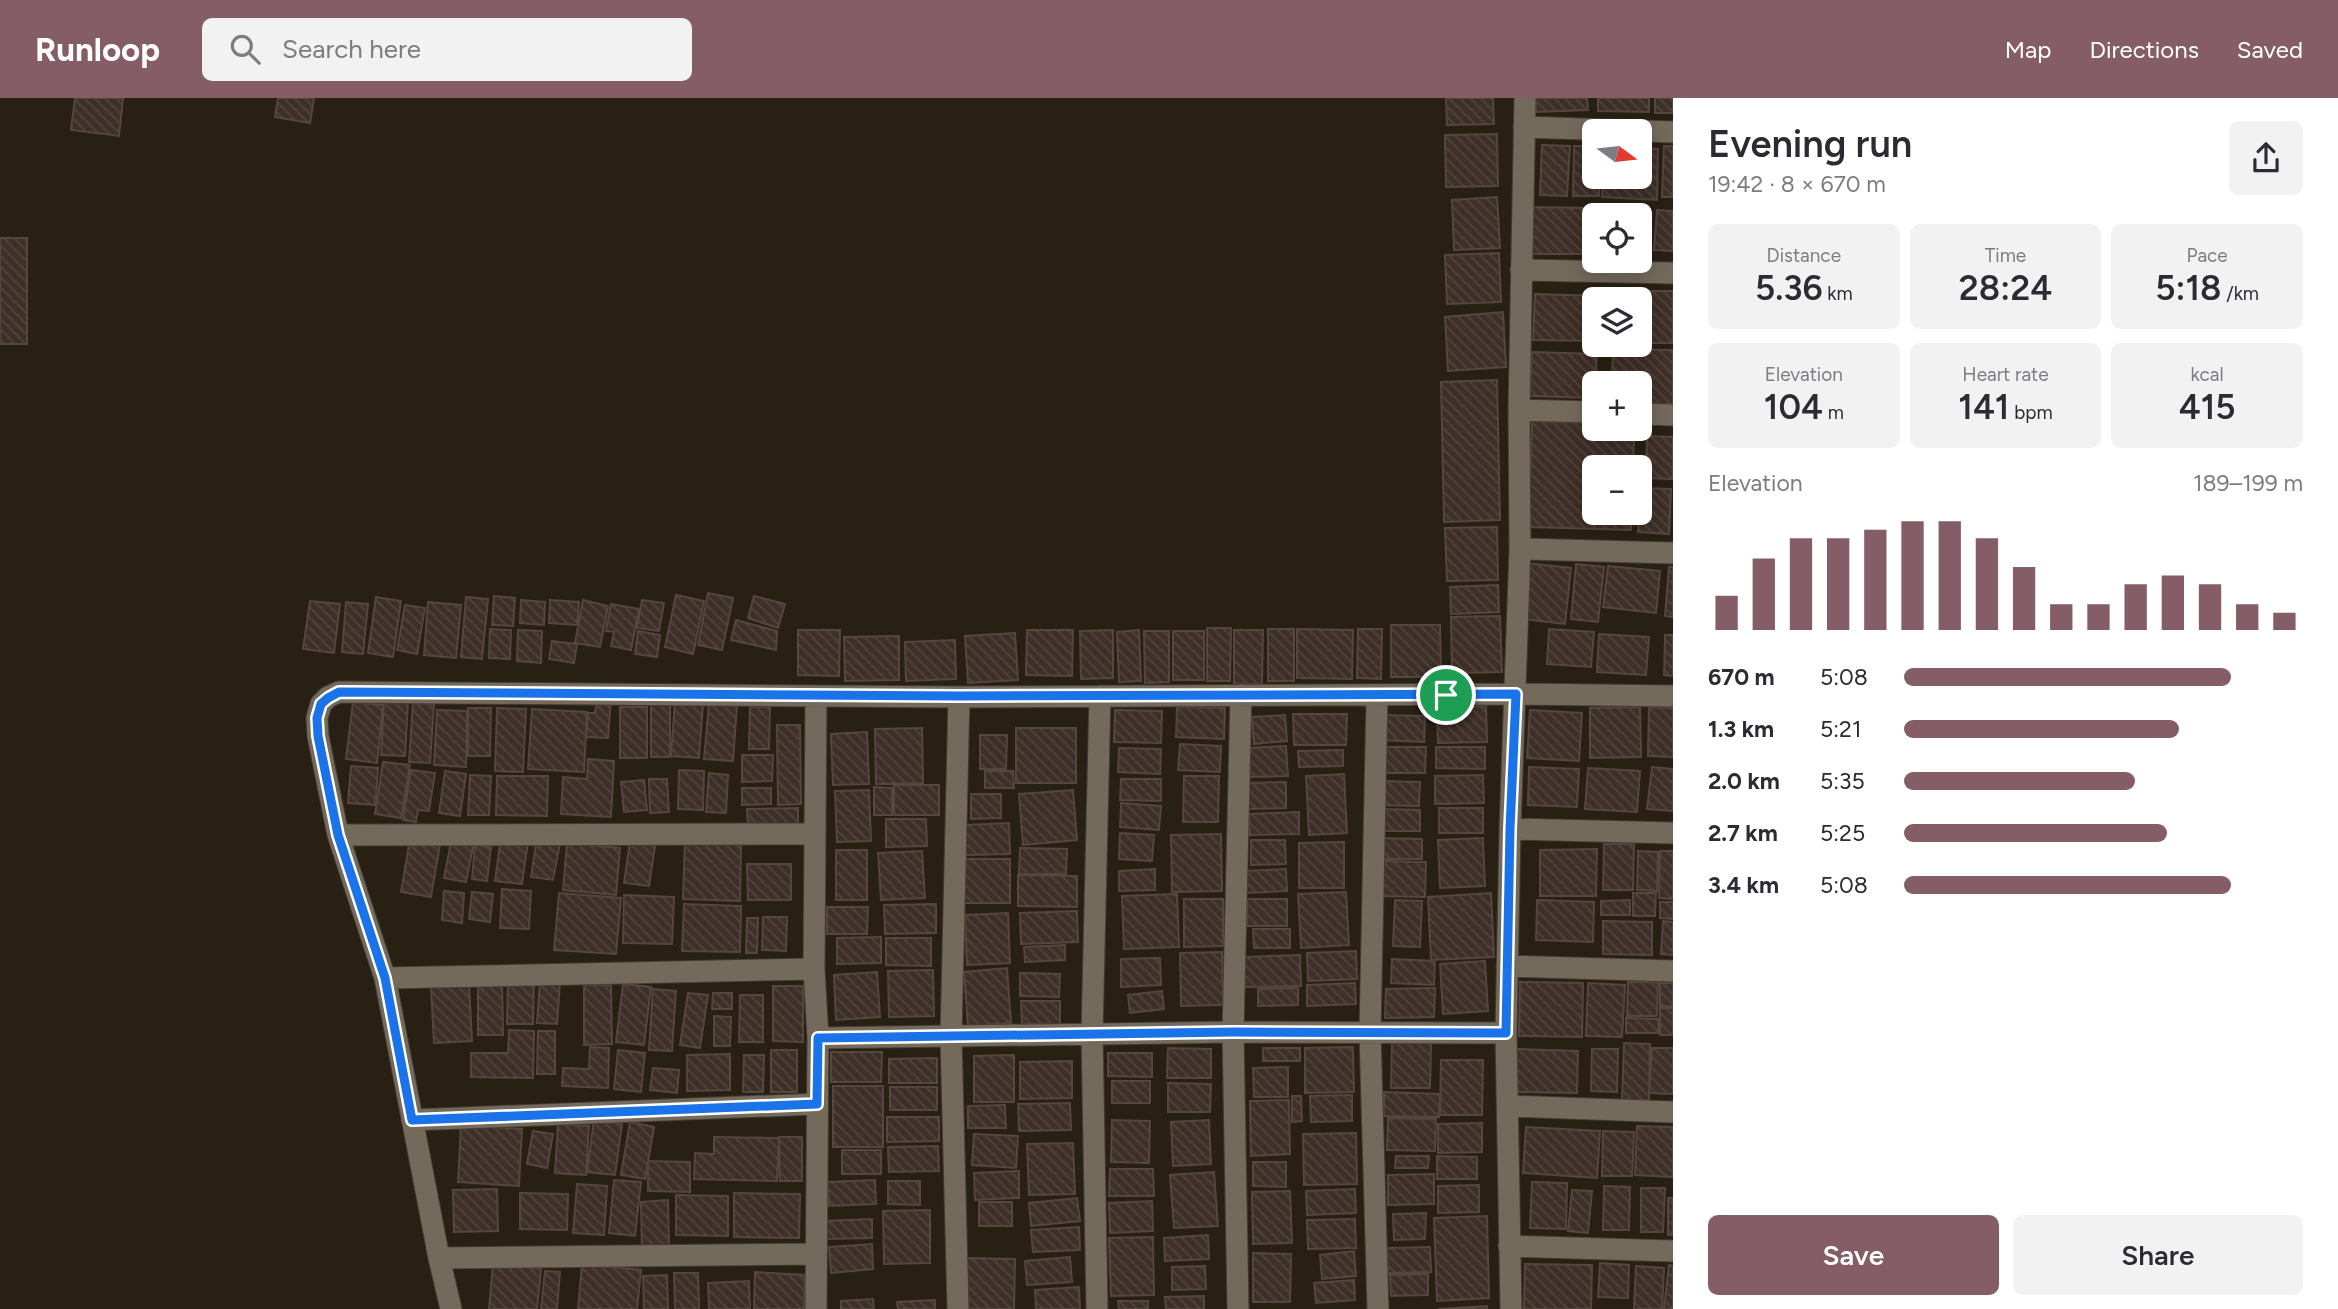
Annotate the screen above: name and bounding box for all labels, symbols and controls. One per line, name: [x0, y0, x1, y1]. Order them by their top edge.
search box: [202, 18, 692, 81]
text: Runloop: [35, 30, 160, 69]
icon: search: [226, 30, 264, 68]
text: Search here: [282, 33, 421, 65]
text: Map: [2005, 35, 2051, 64]
text: Directions: [2089, 35, 2199, 64]
text: Saved: [2237, 35, 2303, 64]
north arrow: [1582, 119, 1652, 189]
map controls: [1582, 119, 1652, 525]
text: Evening run: [1708, 121, 1912, 167]
button: share: [2229, 121, 2303, 195]
text: 19:42 · 8 × 670 m: [1708, 170, 1886, 198]
button: locate: [1582, 203, 1652, 273]
text: Distance: [1767, 244, 1841, 267]
text: Time: [1985, 244, 2026, 267]
text: Pace: [2187, 244, 2228, 267]
text: 5.36: [1755, 267, 1823, 309]
text: 28:24: [1959, 267, 2052, 309]
text: 5:18: [2155, 267, 2222, 309]
text: km: [1823, 282, 1853, 305]
text: /km: [2222, 282, 2259, 305]
button: layers: [1582, 287, 1652, 357]
text: Elevation: [1765, 363, 1843, 386]
text: Heart rate: [1962, 363, 2049, 386]
text: kcal: [2191, 363, 2224, 386]
button: +: [1582, 371, 1652, 441]
text: 104: [1764, 386, 1823, 428]
text: 141: [1958, 386, 2010, 428]
text: 415: [2179, 386, 2236, 428]
text: m: [1823, 401, 1844, 424]
text: bpm: [2010, 401, 2053, 424]
button: −: [1582, 455, 1652, 525]
text: Elevation: [1708, 469, 1803, 497]
text: 189–199 m: [2193, 469, 2303, 497]
text: 670 m: [1708, 663, 1775, 691]
text: 5:08: [1820, 663, 1868, 691]
pin: [1416, 665, 1476, 725]
icon: arrive: [1427, 676, 1465, 714]
text: 1.3 km: [1708, 715, 1774, 743]
text: 5:21: [1820, 715, 1861, 743]
text: 2.0 km: [1708, 767, 1780, 795]
text: 5:35: [1820, 767, 1865, 795]
text: 2.7 km: [1708, 819, 1778, 847]
text: 5:25: [1820, 819, 1865, 847]
text: 3.4 km: [1708, 871, 1779, 899]
text: 5:08: [1820, 871, 1868, 899]
button: Save: [1708, 1215, 1999, 1295]
button: Share: [2013, 1215, 2303, 1295]

